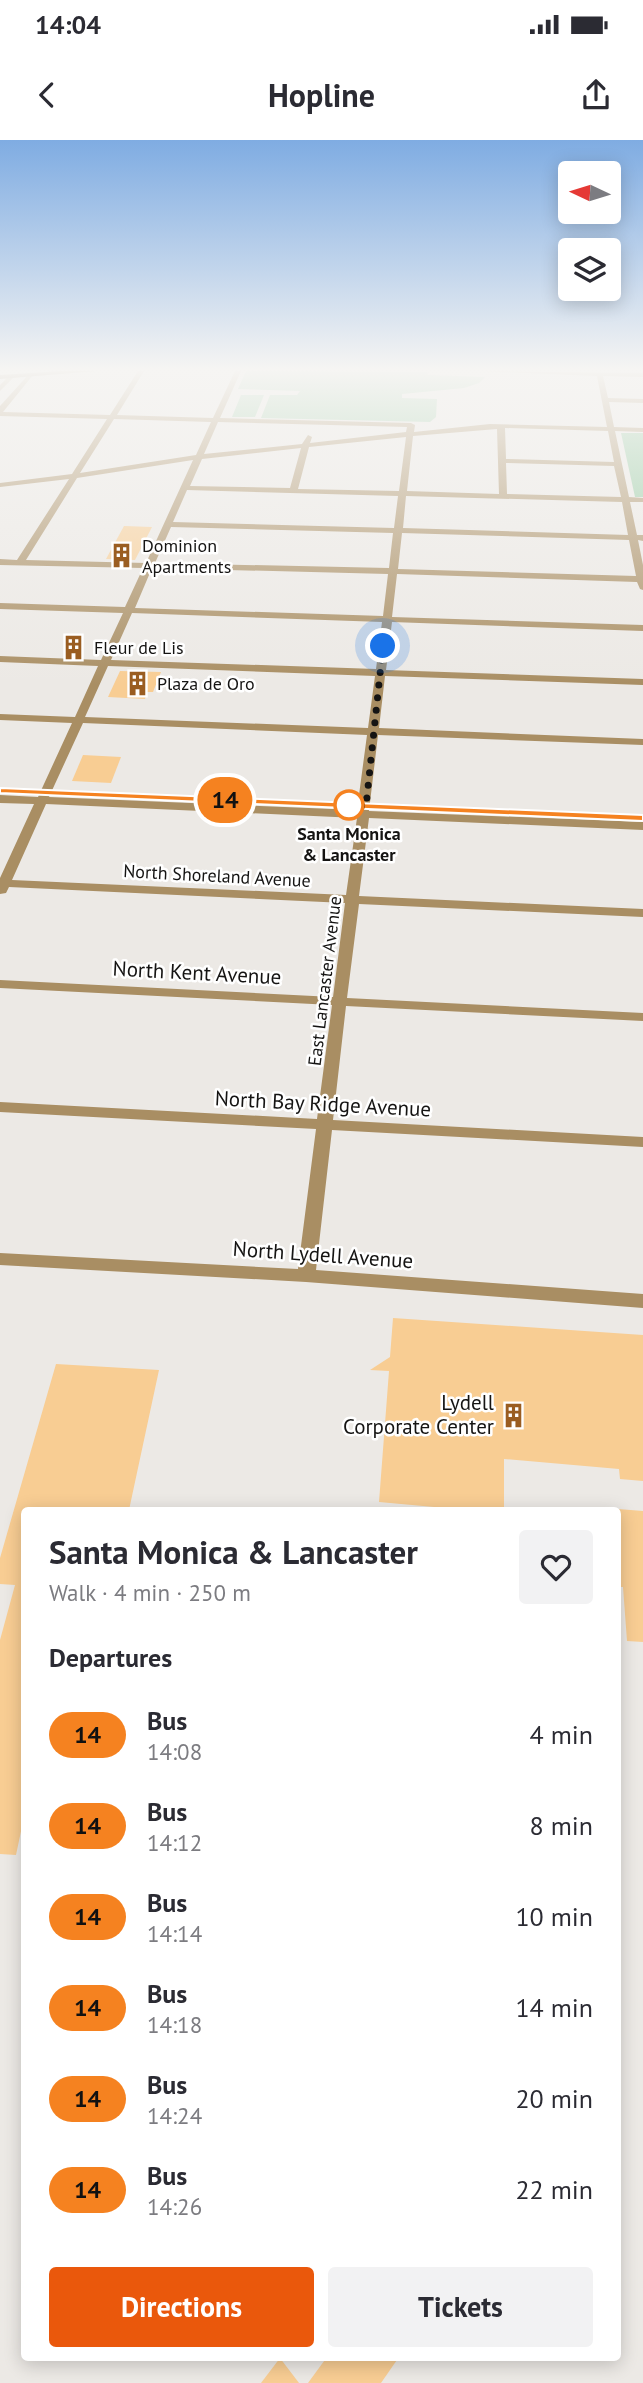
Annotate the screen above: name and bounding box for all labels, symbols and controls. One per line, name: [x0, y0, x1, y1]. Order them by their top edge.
text: 14:04: [35, 8, 101, 41]
text: Hopline: [268, 74, 375, 116]
icon: back: [28, 76, 66, 114]
icon: share: [577, 76, 615, 114]
north arrow: [558, 161, 621, 224]
map controls: [558, 161, 621, 301]
button: layers: [558, 238, 621, 301]
place label: Dominion Apartments: [142, 534, 231, 578]
building icon: Dominion Apartments: [108, 542, 136, 570]
your location: [365, 628, 400, 663]
building icon: Fleur de Lis: [60, 634, 88, 662]
place label: Fleur de Lis: [94, 636, 184, 659]
building icon: Plaza de Oro: [123, 670, 151, 698]
place label: Plaza de Oro: [157, 672, 255, 695]
line badge: 14: [194, 777, 256, 823]
text: 14: [211, 784, 239, 815]
marker: Santa Monica & Lancaster: [334, 790, 364, 820]
place label: Santa Monica & Lancaster: [297, 822, 401, 866]
street label: North Shoreland Avenue: [123, 859, 311, 892]
street label: East Lancaster Avenue: [303, 895, 346, 1067]
street label: North Kent Avenue: [112, 955, 282, 990]
street label: North Bay Ridge Avenue: [214, 1084, 432, 1123]
street label: North Lydell Avenue: [232, 1235, 414, 1274]
place label: Lydell Corporate Center: [343, 1389, 494, 1440]
building icon: Lydell Corporate Center: [500, 1401, 528, 1429]
text: Santa Monica & Lancaster: [49, 1530, 418, 1573]
button: heart: [519, 1530, 593, 1604]
text: Walk · 4 min · 250 m: [49, 1578, 251, 1607]
text: Departures: [49, 1641, 172, 1674]
text: Bus: [147, 1704, 187, 1737]
text: 4 min: [530, 1718, 593, 1751]
text: 14: [74, 1719, 101, 1750]
text: 14:08: [147, 1737, 202, 1766]
text: Bus: [147, 1795, 187, 1828]
text: 8 min: [530, 1809, 593, 1842]
text: 14: [74, 1810, 101, 1841]
text: 14:12: [147, 1828, 202, 1857]
text: Bus: [147, 1886, 187, 1919]
text: 10 min: [515, 1900, 593, 1933]
text: 14: [74, 1901, 101, 1932]
text: 14:14: [147, 1919, 202, 1948]
text: Bus: [147, 1977, 187, 2010]
text: 14 min: [515, 1991, 593, 2024]
text: 14: [74, 1992, 101, 2023]
text: 14:18: [147, 2010, 202, 2039]
text: Bus: [147, 2068, 187, 2101]
text: 20 min: [515, 2082, 593, 2115]
text: 14: [74, 2083, 101, 2114]
text: 14:24: [147, 2101, 202, 2130]
text: Bus: [147, 2159, 187, 2192]
text: 22 min: [515, 2173, 593, 2206]
text: 14: [74, 2174, 101, 2205]
text: 14:26: [147, 2192, 202, 2221]
button: Directions: [49, 2267, 314, 2347]
button: Tickets: [328, 2267, 593, 2347]

